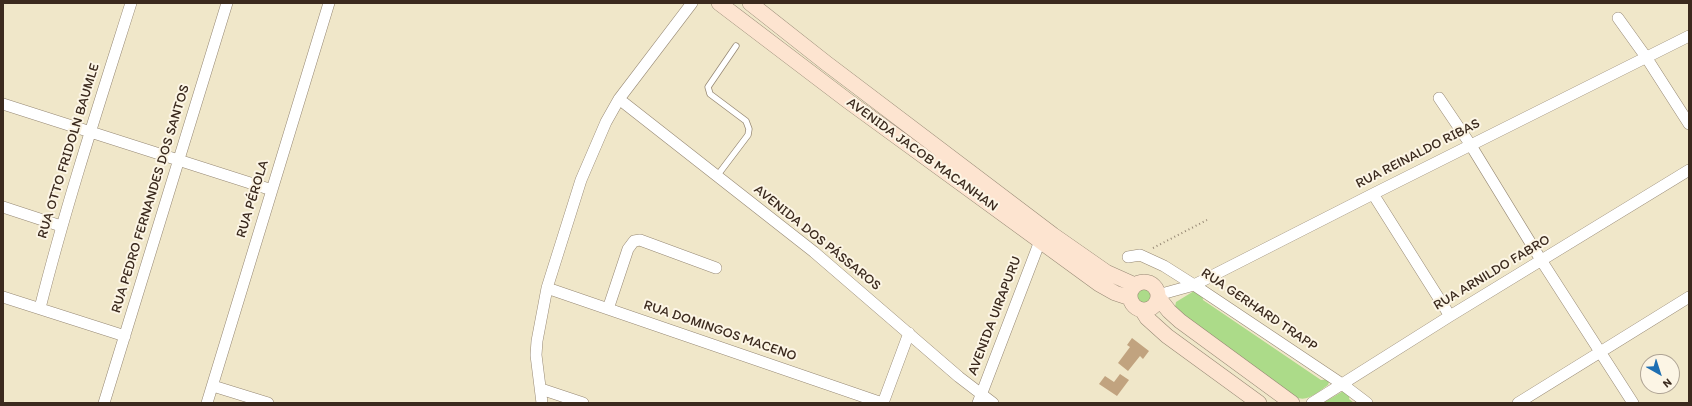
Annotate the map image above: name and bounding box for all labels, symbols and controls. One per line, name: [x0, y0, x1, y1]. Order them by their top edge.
street label: RUA OTTO FRIDOLN BAUMLE: [34, 61, 104, 241]
street label: RUA PEDRO FERNANDES DOS SANTOS: [108, 83, 194, 315]
street label: AVENIDA JACOB MACANHAN: [843, 94, 1001, 216]
street label: RUA REINALDO RIBAS: [1353, 115, 1483, 193]
street label: RUA PÉROLA: [233, 158, 273, 240]
street label: AVENIDA DOS PÁSSAROS: [750, 182, 884, 294]
street label: RUA ARNILDO FABRO: [1431, 231, 1553, 315]
street label: AVENIDA UIRAPURU: [965, 254, 1025, 378]
street label: RUA GERHARD TRAPP: [1198, 265, 1320, 355]
street label: RUA DOMINGOS MACENO: [641, 297, 799, 365]
north arrow: [1640, 354, 1680, 394]
text: N: [1660, 376, 1674, 390]

